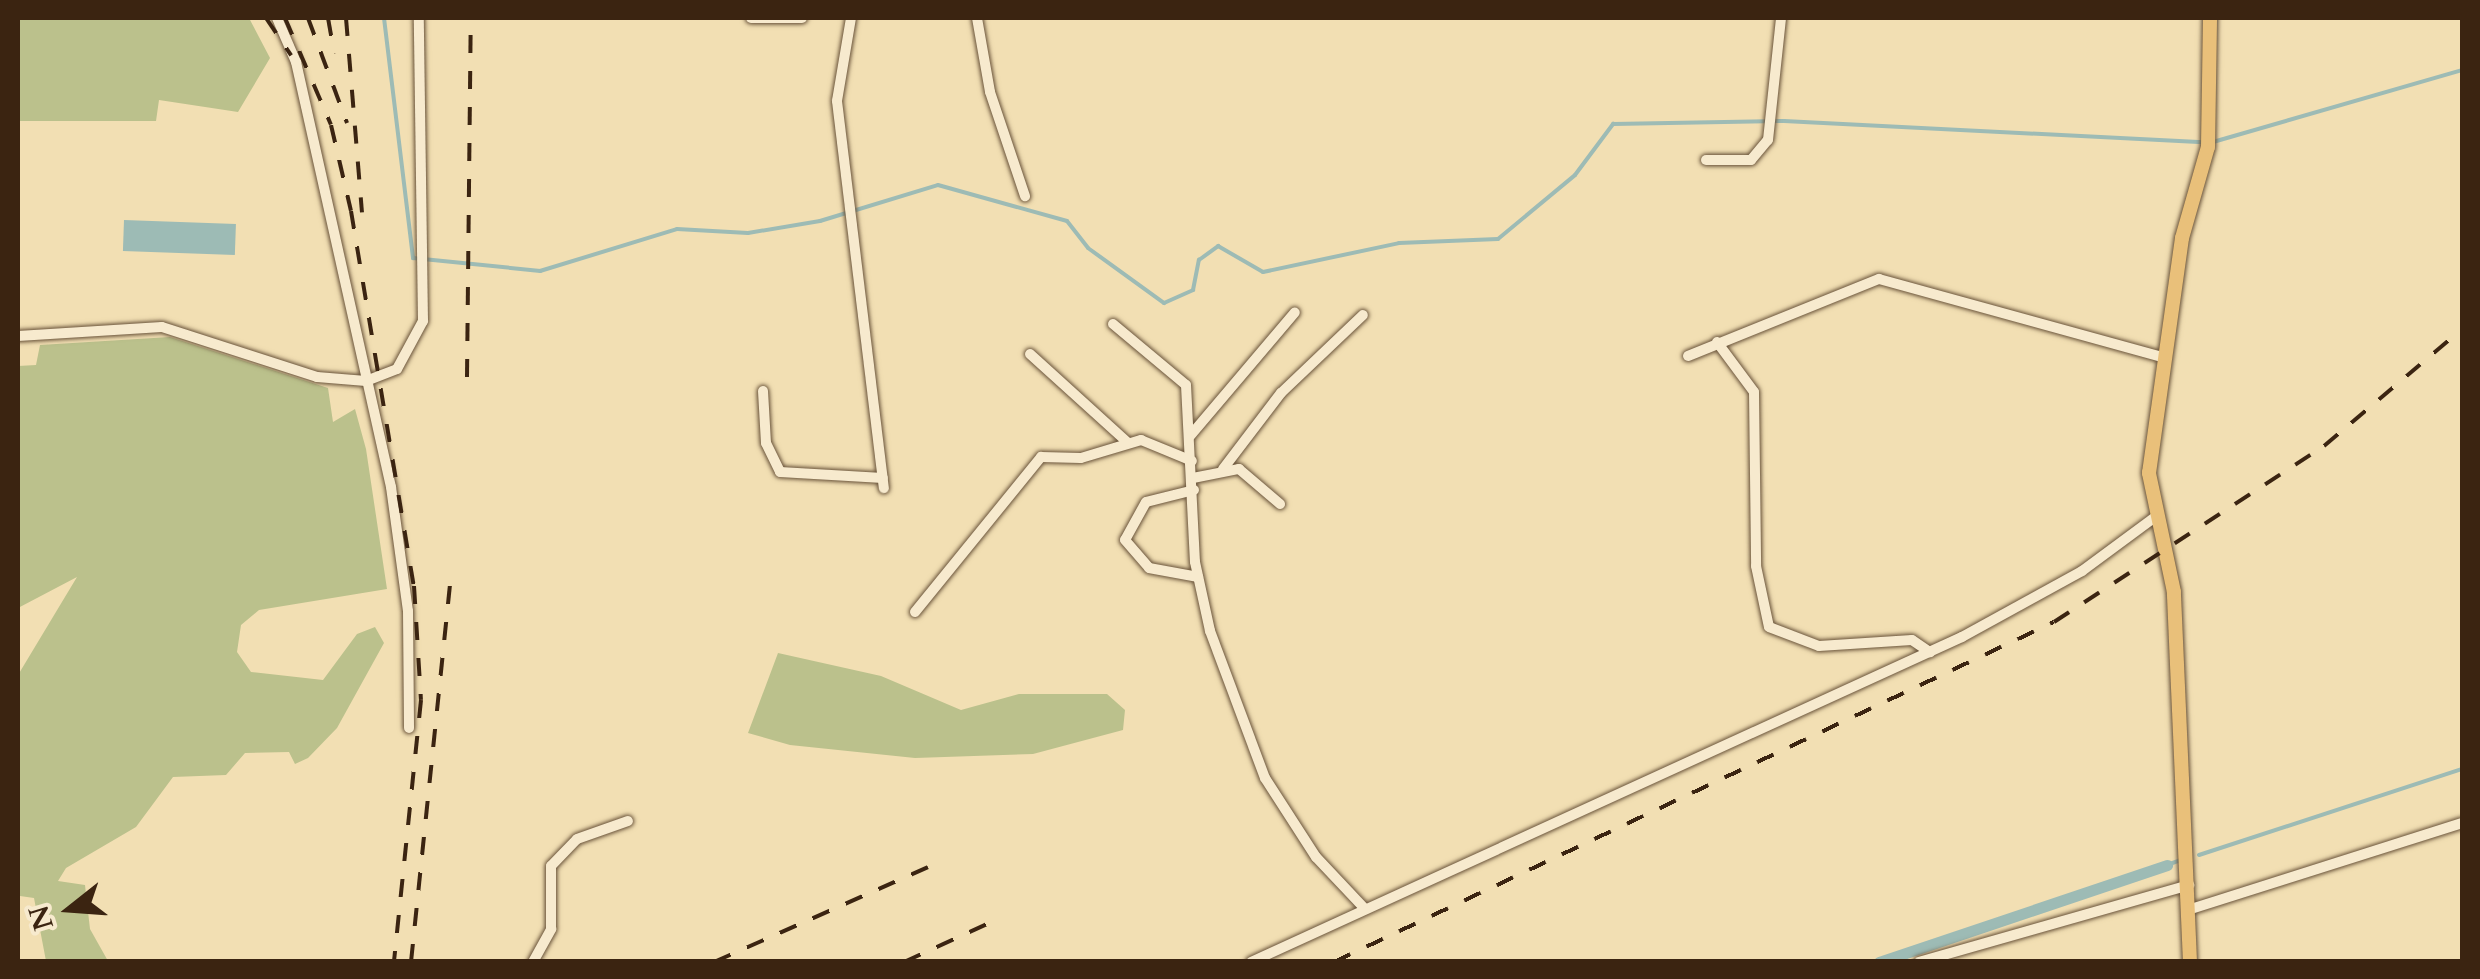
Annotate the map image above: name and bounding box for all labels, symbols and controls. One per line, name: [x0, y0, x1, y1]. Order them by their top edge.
north arrow: [20, 859, 120, 959]
text: N: [20, 901, 63, 935]

